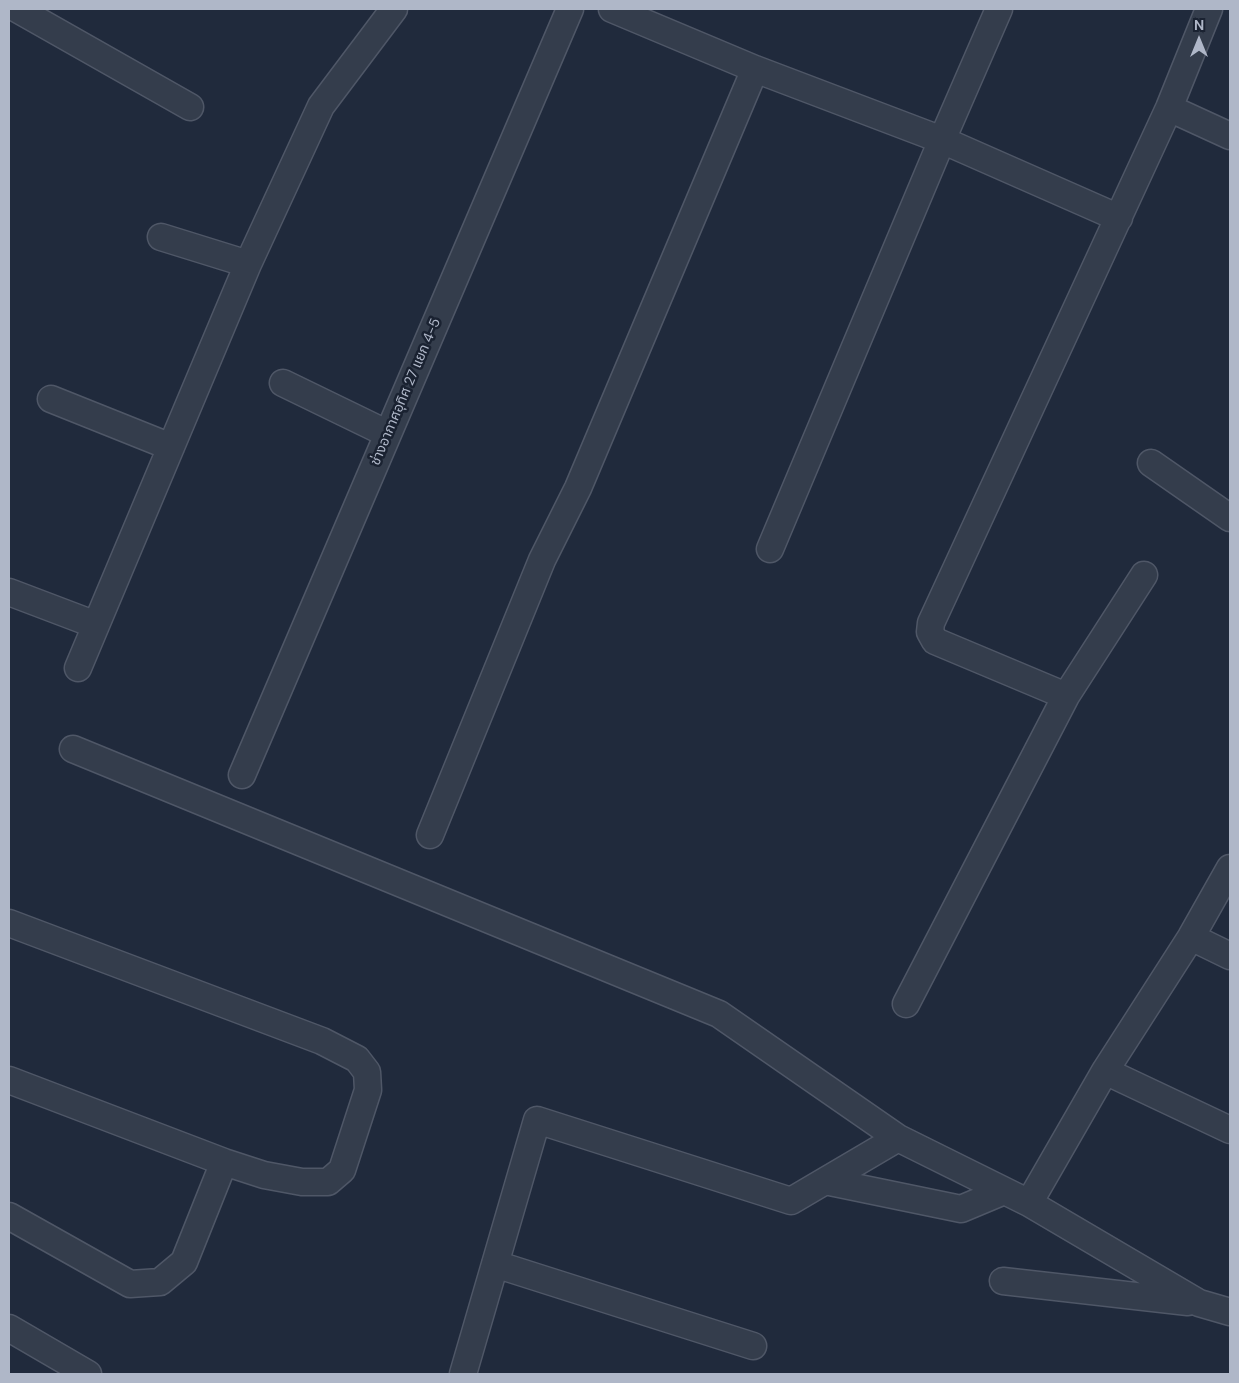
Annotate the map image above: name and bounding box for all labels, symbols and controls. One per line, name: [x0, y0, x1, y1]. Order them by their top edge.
north arrow: [1174, 15, 1224, 65]
text: N: [1194, 16, 1204, 34]
street label: ช่างอากาศอุทิศ 27 แยก 4-5: [367, 316, 445, 468]

